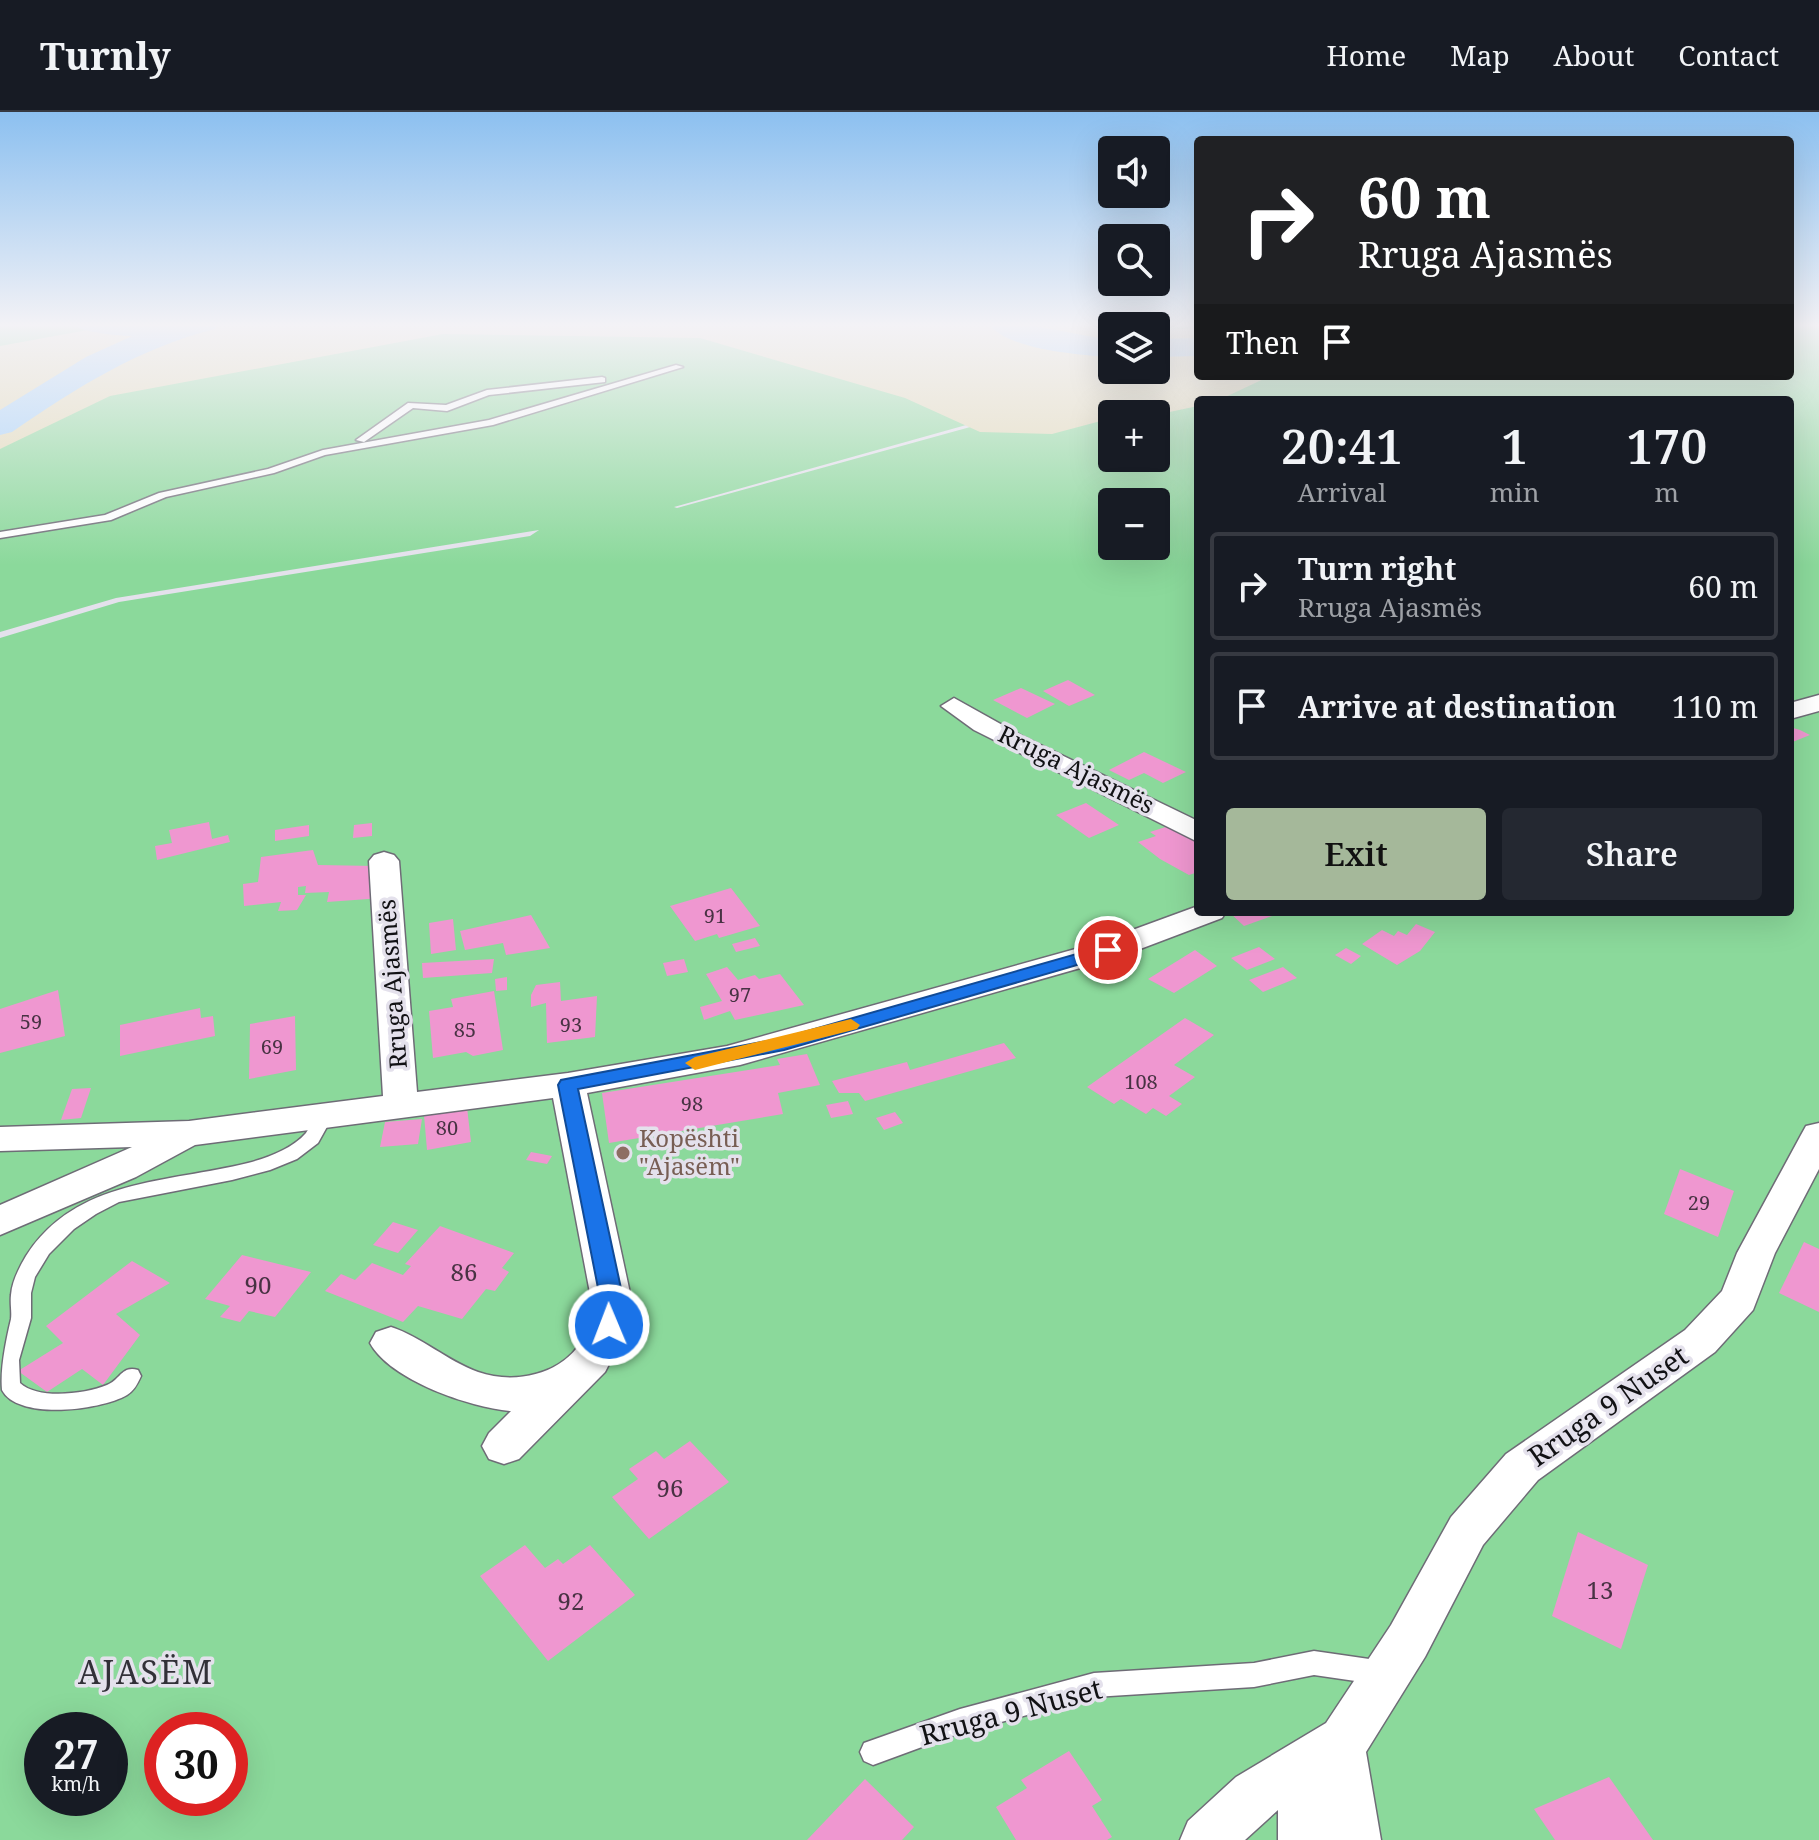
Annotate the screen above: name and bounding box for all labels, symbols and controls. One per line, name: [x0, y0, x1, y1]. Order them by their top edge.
text: Turnly: [40, 29, 171, 81]
text: Home: [1327, 36, 1406, 74]
text: Map: [1450, 36, 1510, 74]
text: About: [1554, 36, 1634, 74]
text: Contact: [1678, 36, 1779, 74]
map controls: [1098, 136, 1170, 560]
button: sound: [1098, 136, 1170, 208]
text: 60 m: [1358, 158, 1491, 234]
icon: right: [1226, 168, 1330, 272]
button: search: [1098, 224, 1170, 296]
text: Rruga Ajasmës: [1358, 230, 1613, 279]
button: layers: [1098, 312, 1170, 384]
icon: arrive: [1315, 320, 1359, 364]
text: Then: [1226, 322, 1299, 363]
button: +: [1098, 400, 1170, 472]
text: 20:41: [1281, 413, 1403, 478]
text: 1: [1501, 413, 1528, 478]
text: 170: [1626, 413, 1707, 478]
text: Arrival: [1297, 474, 1386, 510]
text: min: [1490, 474, 1539, 510]
text: m: [1654, 474, 1679, 510]
button: −: [1098, 488, 1170, 560]
text: Turn right: [1298, 548, 1456, 589]
icon: right: [1230, 564, 1274, 608]
text: 60 m: [1688, 566, 1758, 607]
text: Rruga Ajasmës: [1298, 589, 1482, 625]
icon: arrive: [1230, 684, 1274, 728]
text: Arrive at destination: [1298, 686, 1617, 727]
text: 110 m: [1672, 686, 1758, 727]
street label: Rruga Ajasmës: [993, 717, 1160, 821]
button: Exit: [1226, 808, 1486, 900]
button: Share: [1502, 808, 1762, 900]
street label: Rruga Ajasmës: [369, 898, 414, 1070]
house number: 91: [704, 902, 726, 929]
pin: [1074, 916, 1142, 984]
icon: arrive: [1086, 928, 1130, 972]
house number: 97: [729, 981, 751, 1008]
house number: 59: [20, 1008, 42, 1035]
house number: 93: [560, 1011, 582, 1038]
house number: 85: [454, 1016, 476, 1043]
house number: 69: [261, 1033, 283, 1060]
house number: 108: [1124, 1068, 1158, 1095]
house number: 98: [681, 1090, 703, 1117]
house number: 80: [436, 1114, 458, 1141]
place label: Kopështi "Ajasëm": [639, 1121, 740, 1182]
marker: Kopështi "Ajasëm": [614, 1144, 632, 1162]
house number: 29: [1688, 1189, 1710, 1216]
house number: 86: [451, 1255, 477, 1288]
house number: 90: [245, 1268, 271, 1301]
position arrow: [567, 1283, 651, 1367]
street label: Rruga 9 Nuset: [1520, 1336, 1695, 1474]
house number: 96: [657, 1471, 683, 1504]
house number: 13: [1587, 1573, 1613, 1606]
house number: 92: [558, 1584, 584, 1617]
district label: AJASËM: [78, 1650, 214, 1693]
street label: Rruga 9 Nuset: [916, 1668, 1106, 1754]
speed limit sign: 30: [144, 1712, 248, 1816]
text: 27: [53, 1726, 99, 1781]
text: km/h: [51, 1770, 101, 1797]

